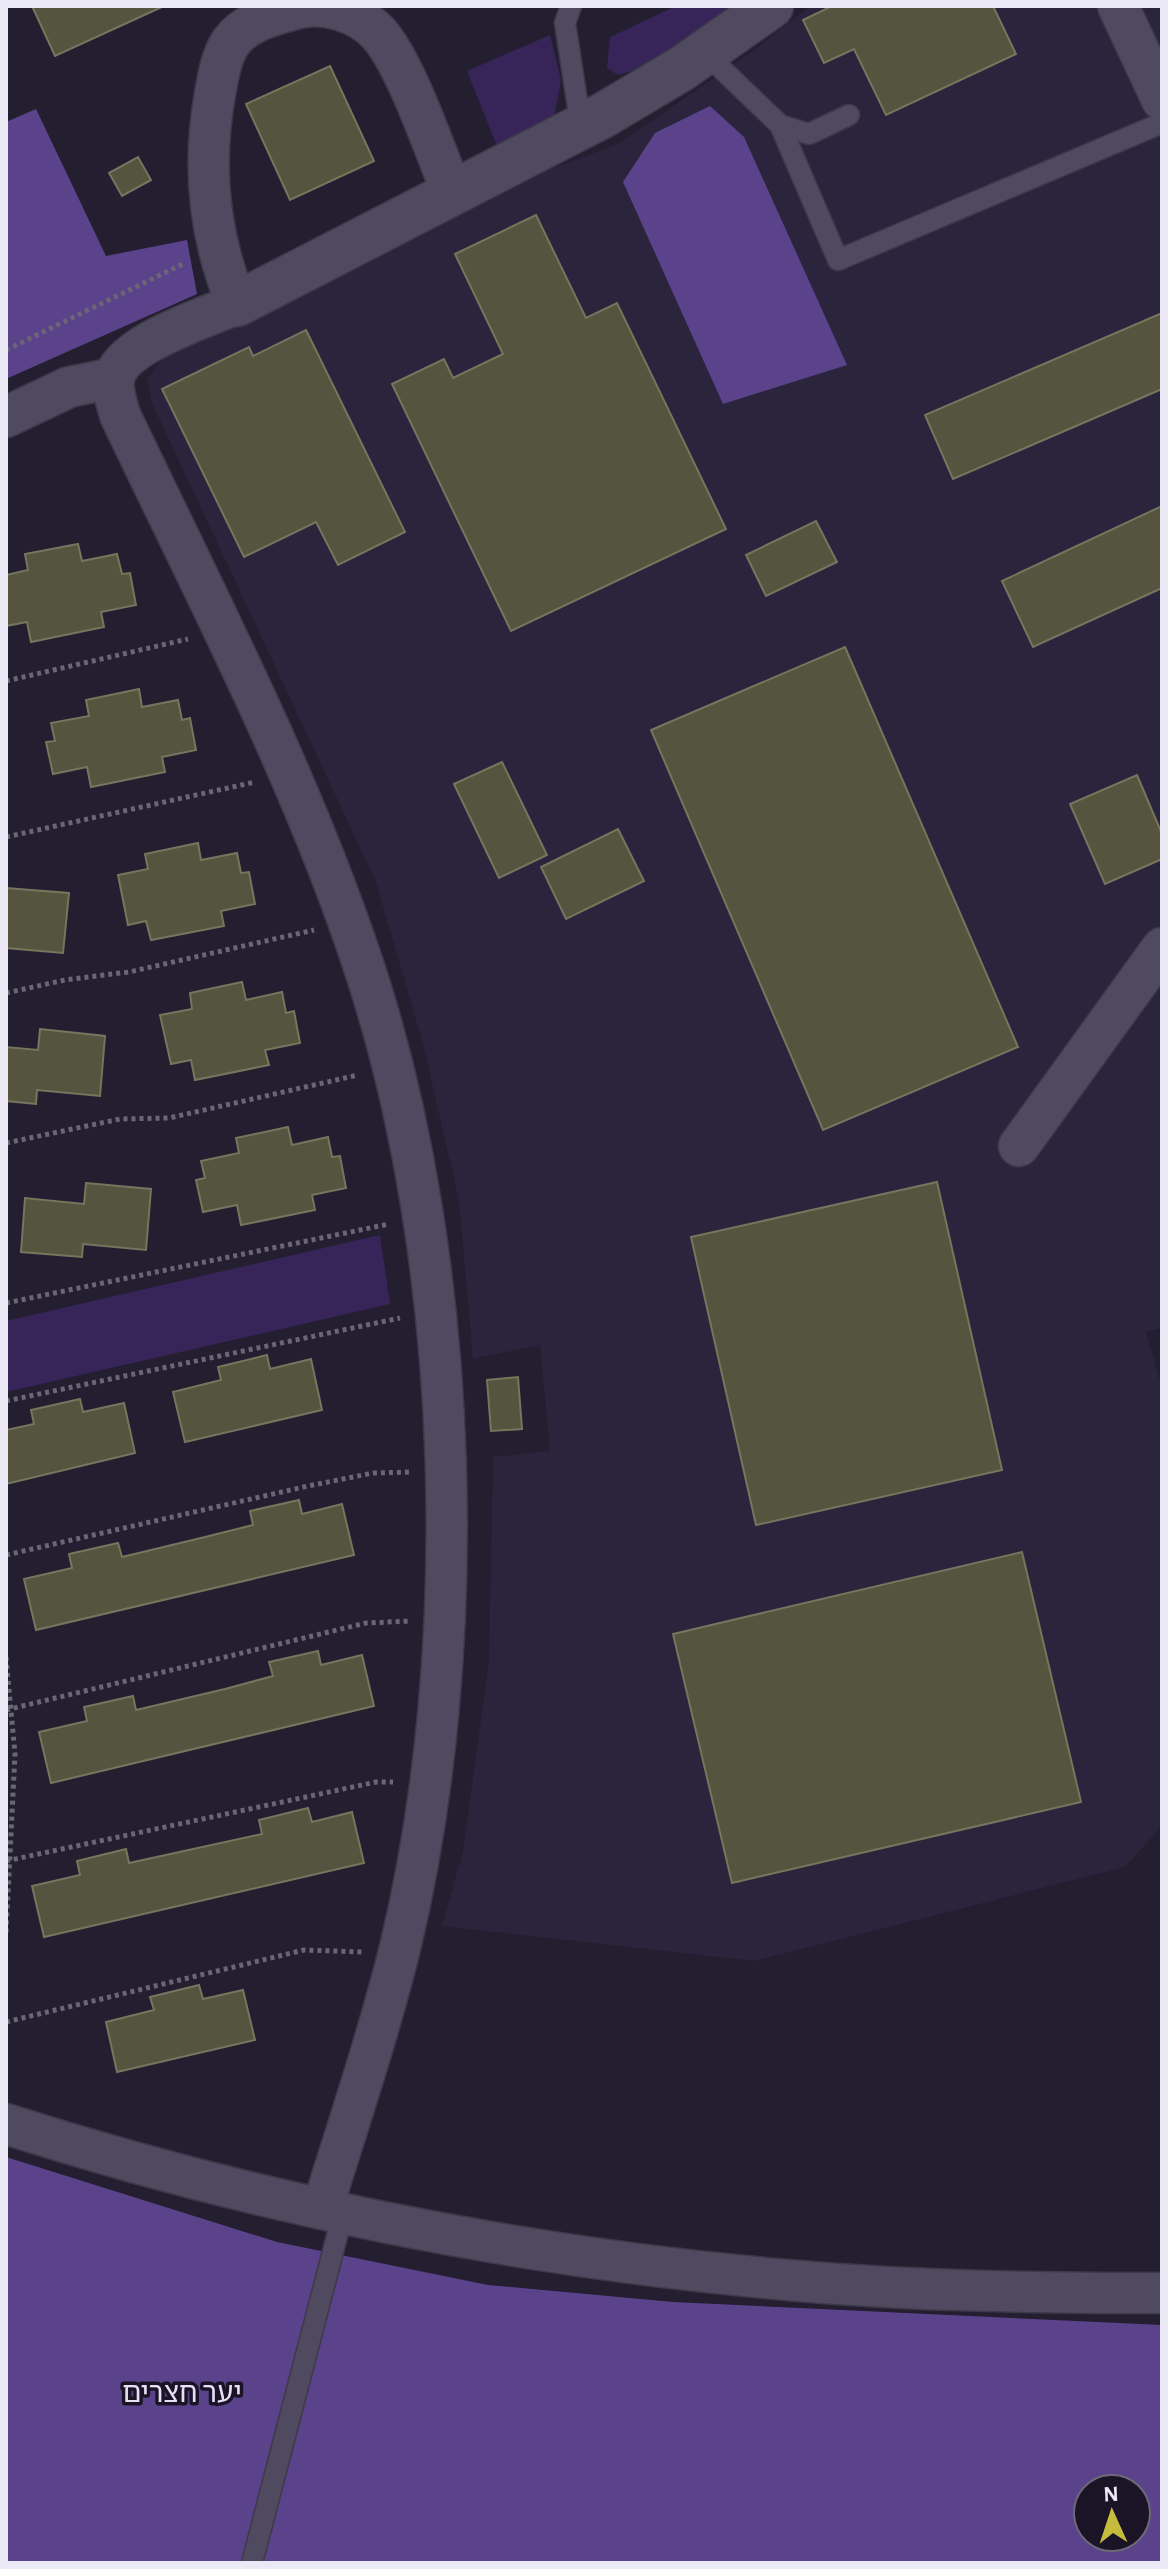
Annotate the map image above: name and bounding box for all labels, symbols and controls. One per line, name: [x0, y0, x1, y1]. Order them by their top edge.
park label: יער חצרים: [122, 2380, 242, 2408]
north arrow: [1072, 2473, 1152, 2553]
text: N: [1103, 2483, 1119, 2505]

